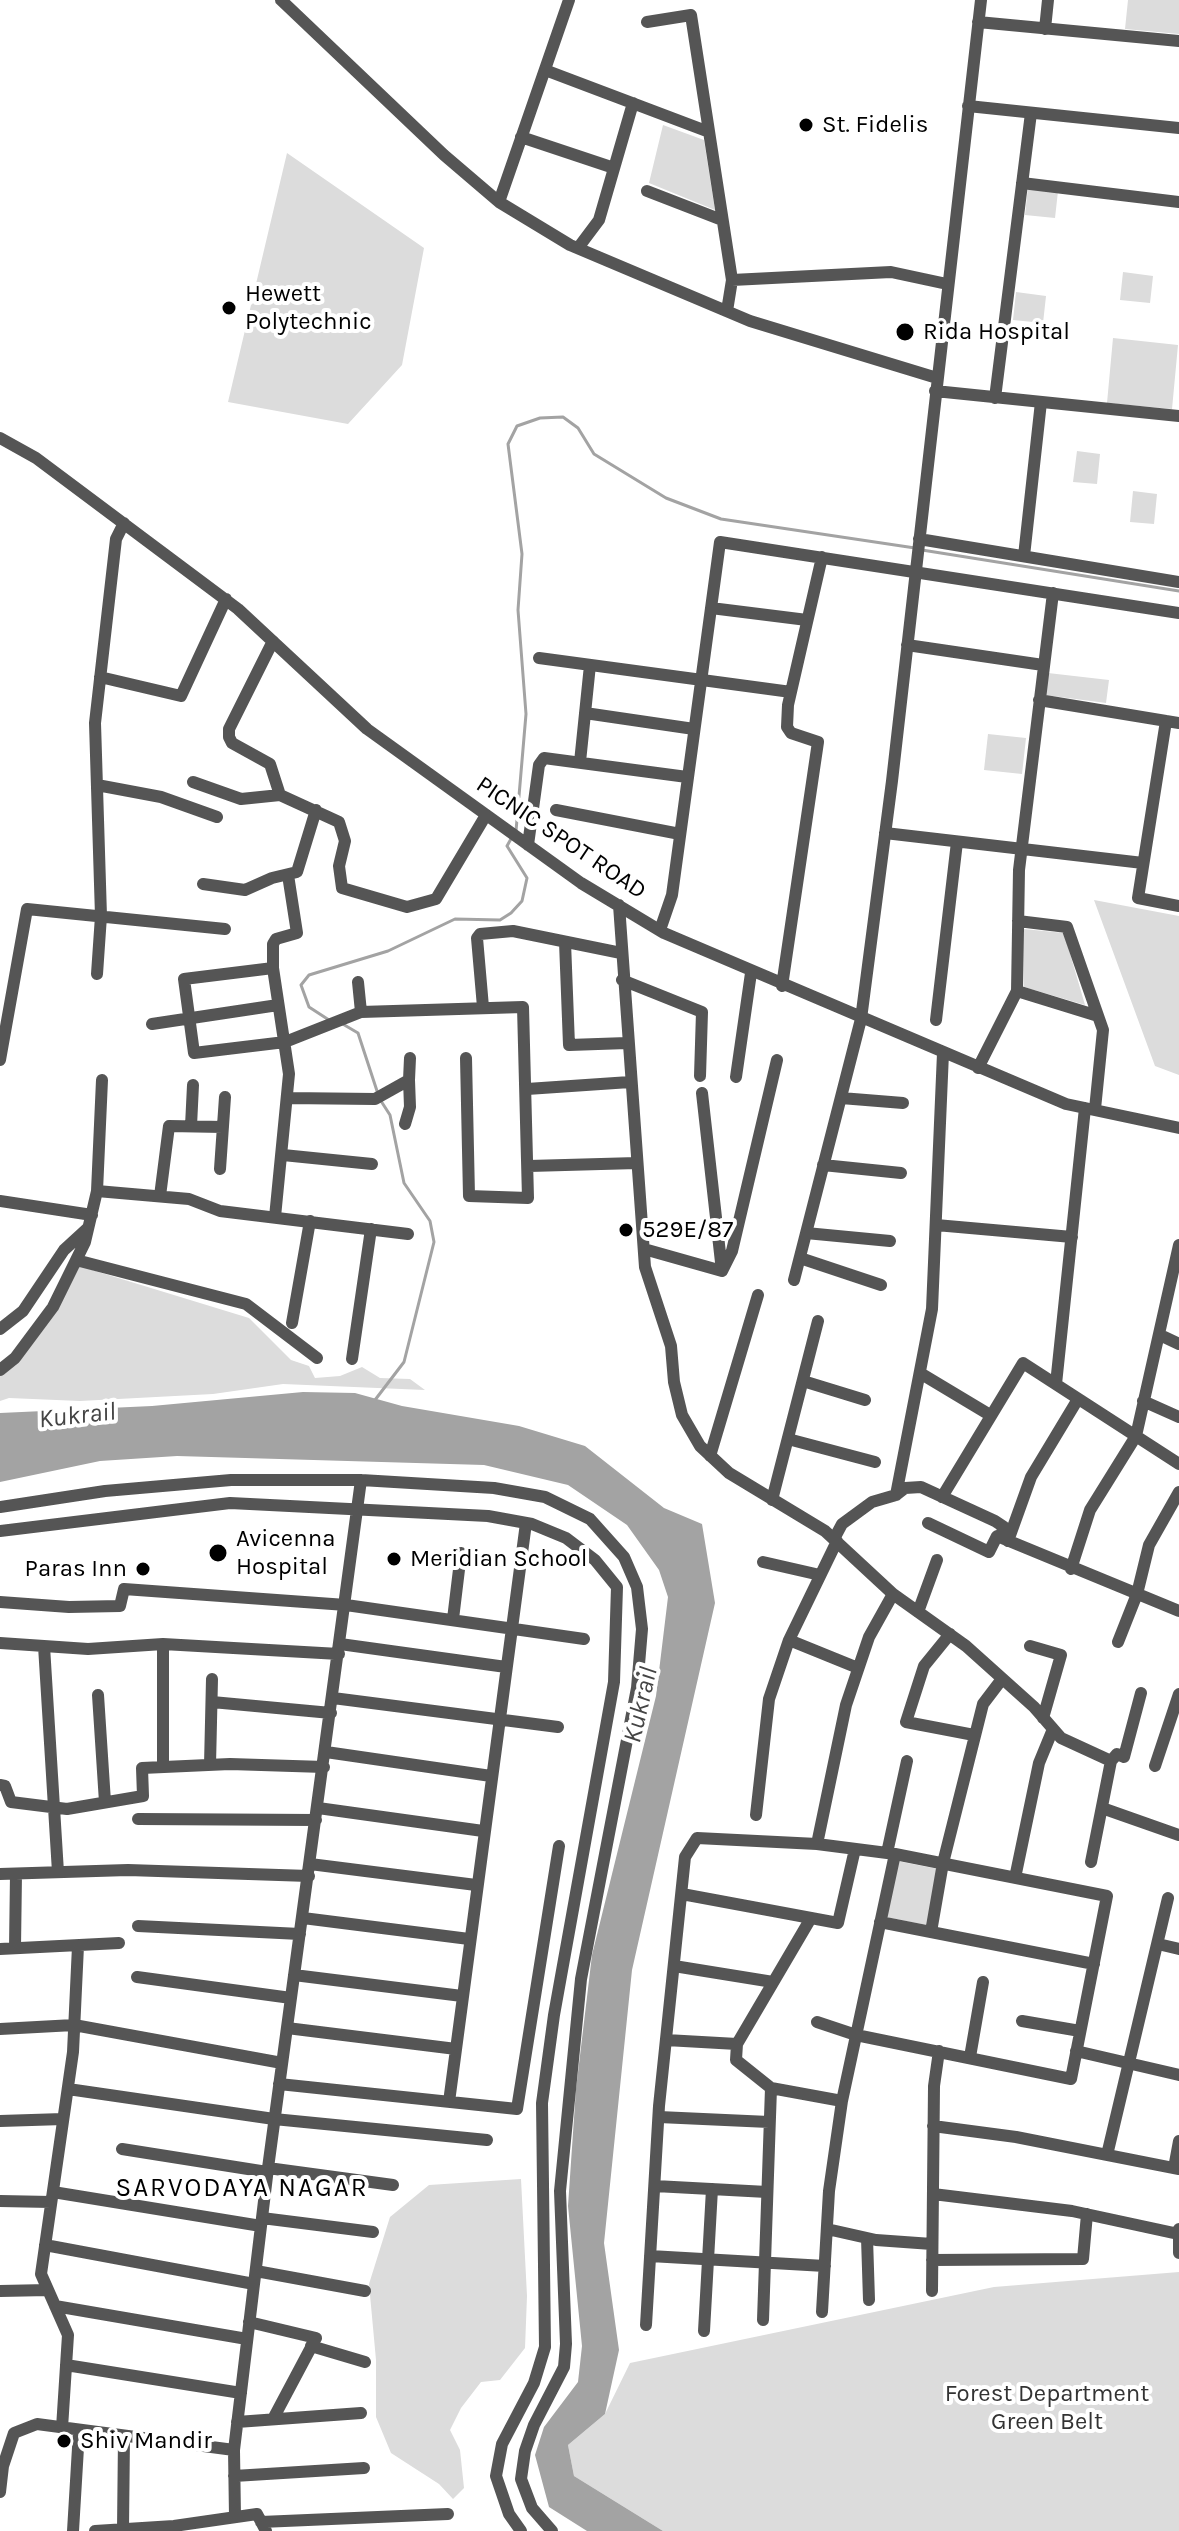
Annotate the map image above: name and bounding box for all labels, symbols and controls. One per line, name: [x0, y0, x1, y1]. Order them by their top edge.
place label: St. Fidelis: [822, 111, 928, 139]
marker: St. Fidelis: [797, 116, 815, 134]
place label: Hewett Polytechnic: [245, 280, 372, 336]
marker: Hewett Polytechnic: [220, 299, 238, 317]
place label: Rida Hospital: [923, 318, 1070, 346]
marker: Rida Hospital: [894, 321, 916, 343]
street label: PICNIC SPOT ROAD: [470, 770, 652, 906]
place label: 529E/87: [642, 1216, 733, 1244]
marker: 529E/87: [617, 1221, 635, 1239]
water label: Kukrail: [37, 1396, 117, 1436]
place label: Avicenna Hospital: [236, 1525, 335, 1581]
marker: Avicenna Hospital: [207, 1542, 229, 1564]
place label: Meridian School: [410, 1545, 588, 1573]
marker: Meridian School: [385, 1550, 403, 1568]
place label: Paras Inn: [25, 1555, 127, 1583]
marker: Paras Inn: [134, 1560, 152, 1578]
water label: Kukrail: [617, 1664, 665, 1746]
district label: SARVODAYA NAGAR: [115, 2173, 369, 2205]
park label: Forest Department Green Belt: [945, 2380, 1149, 2436]
place label: Shiv Mandir: [80, 2427, 212, 2455]
marker: Shiv Mandir: [55, 2432, 73, 2450]

